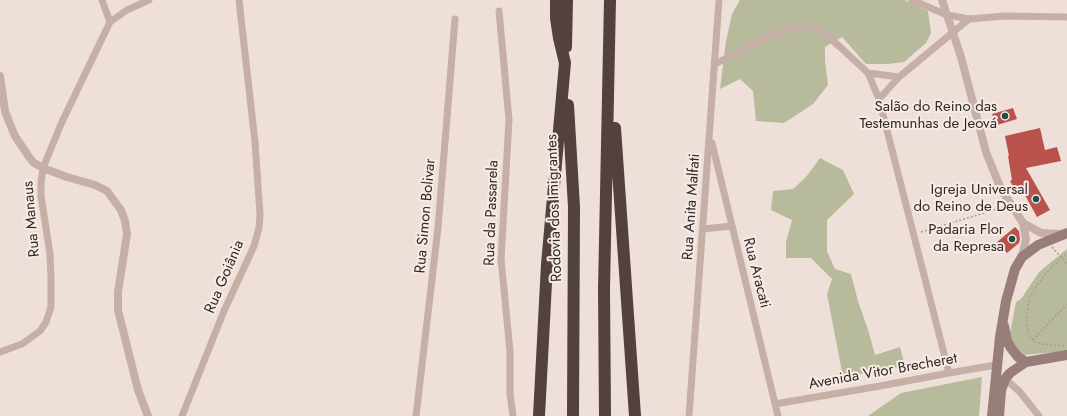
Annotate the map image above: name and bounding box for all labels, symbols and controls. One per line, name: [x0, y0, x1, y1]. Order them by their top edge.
place label: Salão do Reino das Testemunhas de Jeová: [859, 98, 997, 133]
marker: Salão do Reino das Testemunhas de Jeová: [1000, 111, 1010, 121]
street label: Rodovia dos Imigrantes: [543, 134, 567, 282]
street label: Rua Anita Malfati: [679, 153, 705, 261]
street label: Rua Simon Bolivar: [412, 158, 440, 274]
street label: Rua da Passarela: [481, 160, 503, 266]
street label: Rua Manaus: [20, 180, 44, 258]
place label: Igreja Universal do Reino de Deus: [914, 181, 1028, 216]
marker: Igreja Universal do Reino de Deus: [1031, 194, 1041, 204]
place label: Padaria Flor da Represa: [928, 221, 1004, 256]
marker: Padaria Flor da Represa: [1007, 234, 1017, 244]
street label: Rua Aracati: [739, 236, 773, 310]
street label: Rua Goiânia: [201, 238, 249, 316]
street label: Avenida Vitor Brecheret: [807, 350, 959, 394]

